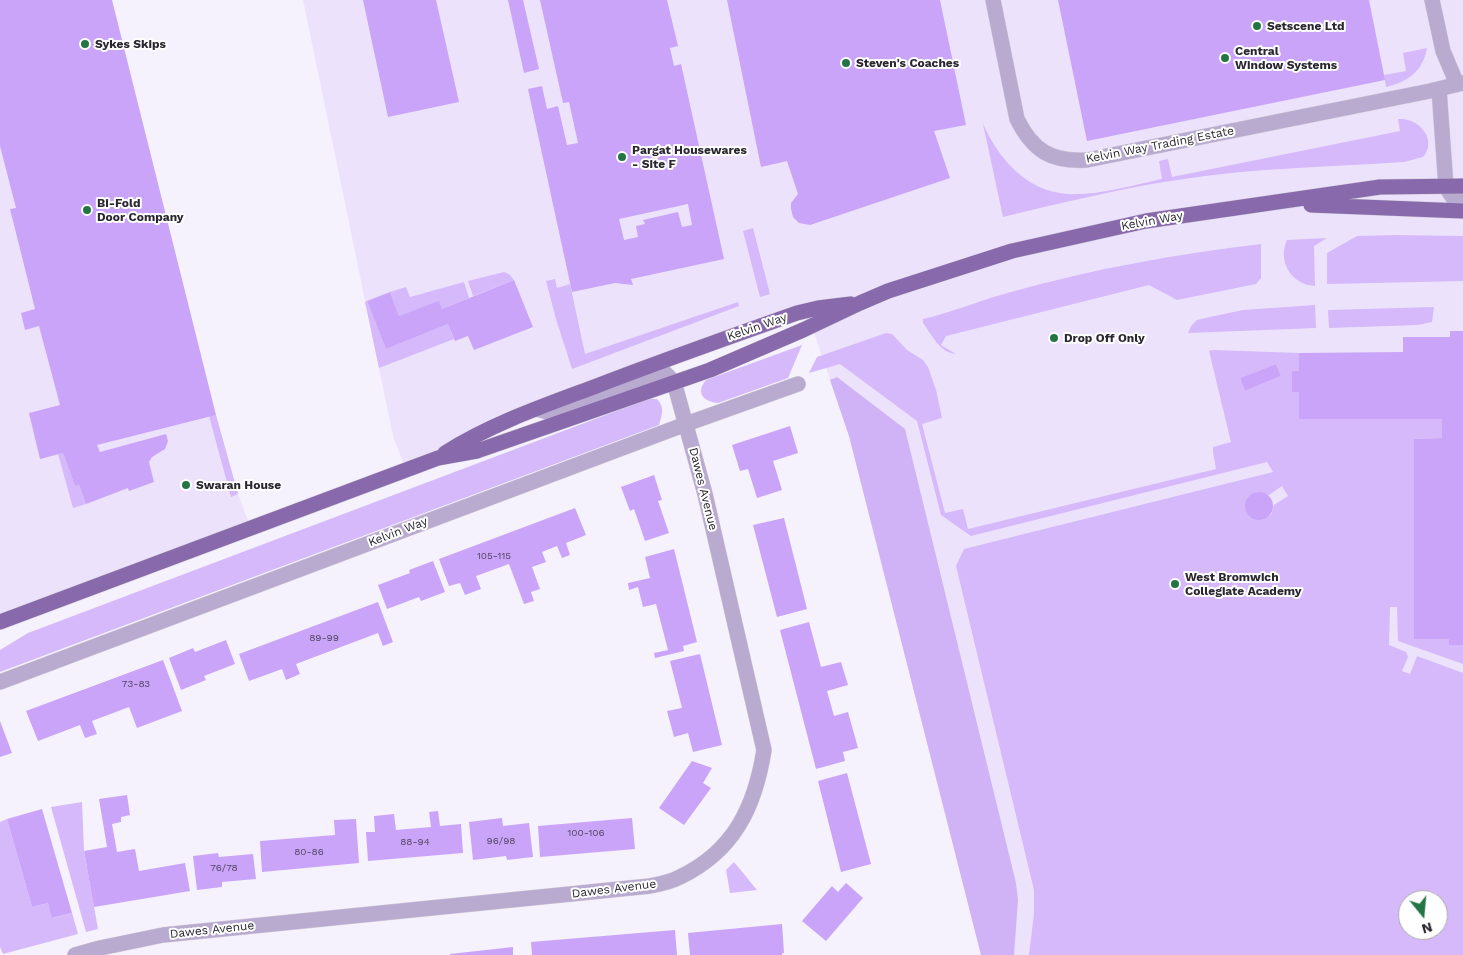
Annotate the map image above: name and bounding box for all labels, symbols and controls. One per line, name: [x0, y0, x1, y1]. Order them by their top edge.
place label: Setscene Ltd: [1267, 19, 1345, 33]
marker: Setscene Ltd: [1251, 20, 1263, 32]
place label: Sykes Skips: [95, 37, 166, 51]
marker: Sykes Skips: [79, 38, 91, 50]
place label: Central Window Systems: [1235, 44, 1337, 72]
marker: Central Window Systems: [1219, 52, 1231, 64]
place label: Steven's Coaches: [856, 56, 959, 70]
marker: Steven's Coaches: [840, 57, 852, 69]
street label: Kelvin Way Trading Estate: [1085, 124, 1235, 166]
place label: Pargat Housewares - Site F: [632, 143, 747, 171]
marker: Pargat Housewares - Site F: [616, 151, 628, 163]
place label: Bi-Fold Door Company: [97, 196, 184, 224]
marker: Bi-Fold Door Company: [81, 204, 93, 216]
street label: Kelvin Way: [1120, 208, 1184, 234]
street label: Kelvin Way: [725, 310, 789, 344]
place label: Drop Off Only: [1064, 331, 1145, 345]
marker: Drop Off Only: [1048, 332, 1060, 344]
street label: Dawes Avenue: [686, 446, 720, 532]
place label: Swaran House: [196, 478, 281, 492]
marker: Swaran House: [180, 479, 192, 491]
street label: Kelvin Way: [366, 514, 430, 550]
house number: 105-115: [477, 550, 511, 562]
place label: West Bromwich Collegiate Academy: [1185, 570, 1302, 598]
marker: West Bromwich Collegiate Academy: [1169, 578, 1181, 590]
house number: 89-99: [309, 632, 339, 644]
house number: 73-83: [122, 678, 150, 690]
house number: 100-106: [567, 827, 605, 839]
house number: 96/98: [487, 835, 515, 847]
house number: 88-94: [400, 836, 430, 848]
house number: 80-86: [294, 846, 324, 858]
house number: 76/78: [210, 862, 238, 874]
street label: Dawes Avenue: [571, 877, 657, 901]
north arrow: [1398, 890, 1448, 940]
street label: Dawes Avenue: [169, 918, 255, 942]
text: N: [1420, 919, 1434, 938]

